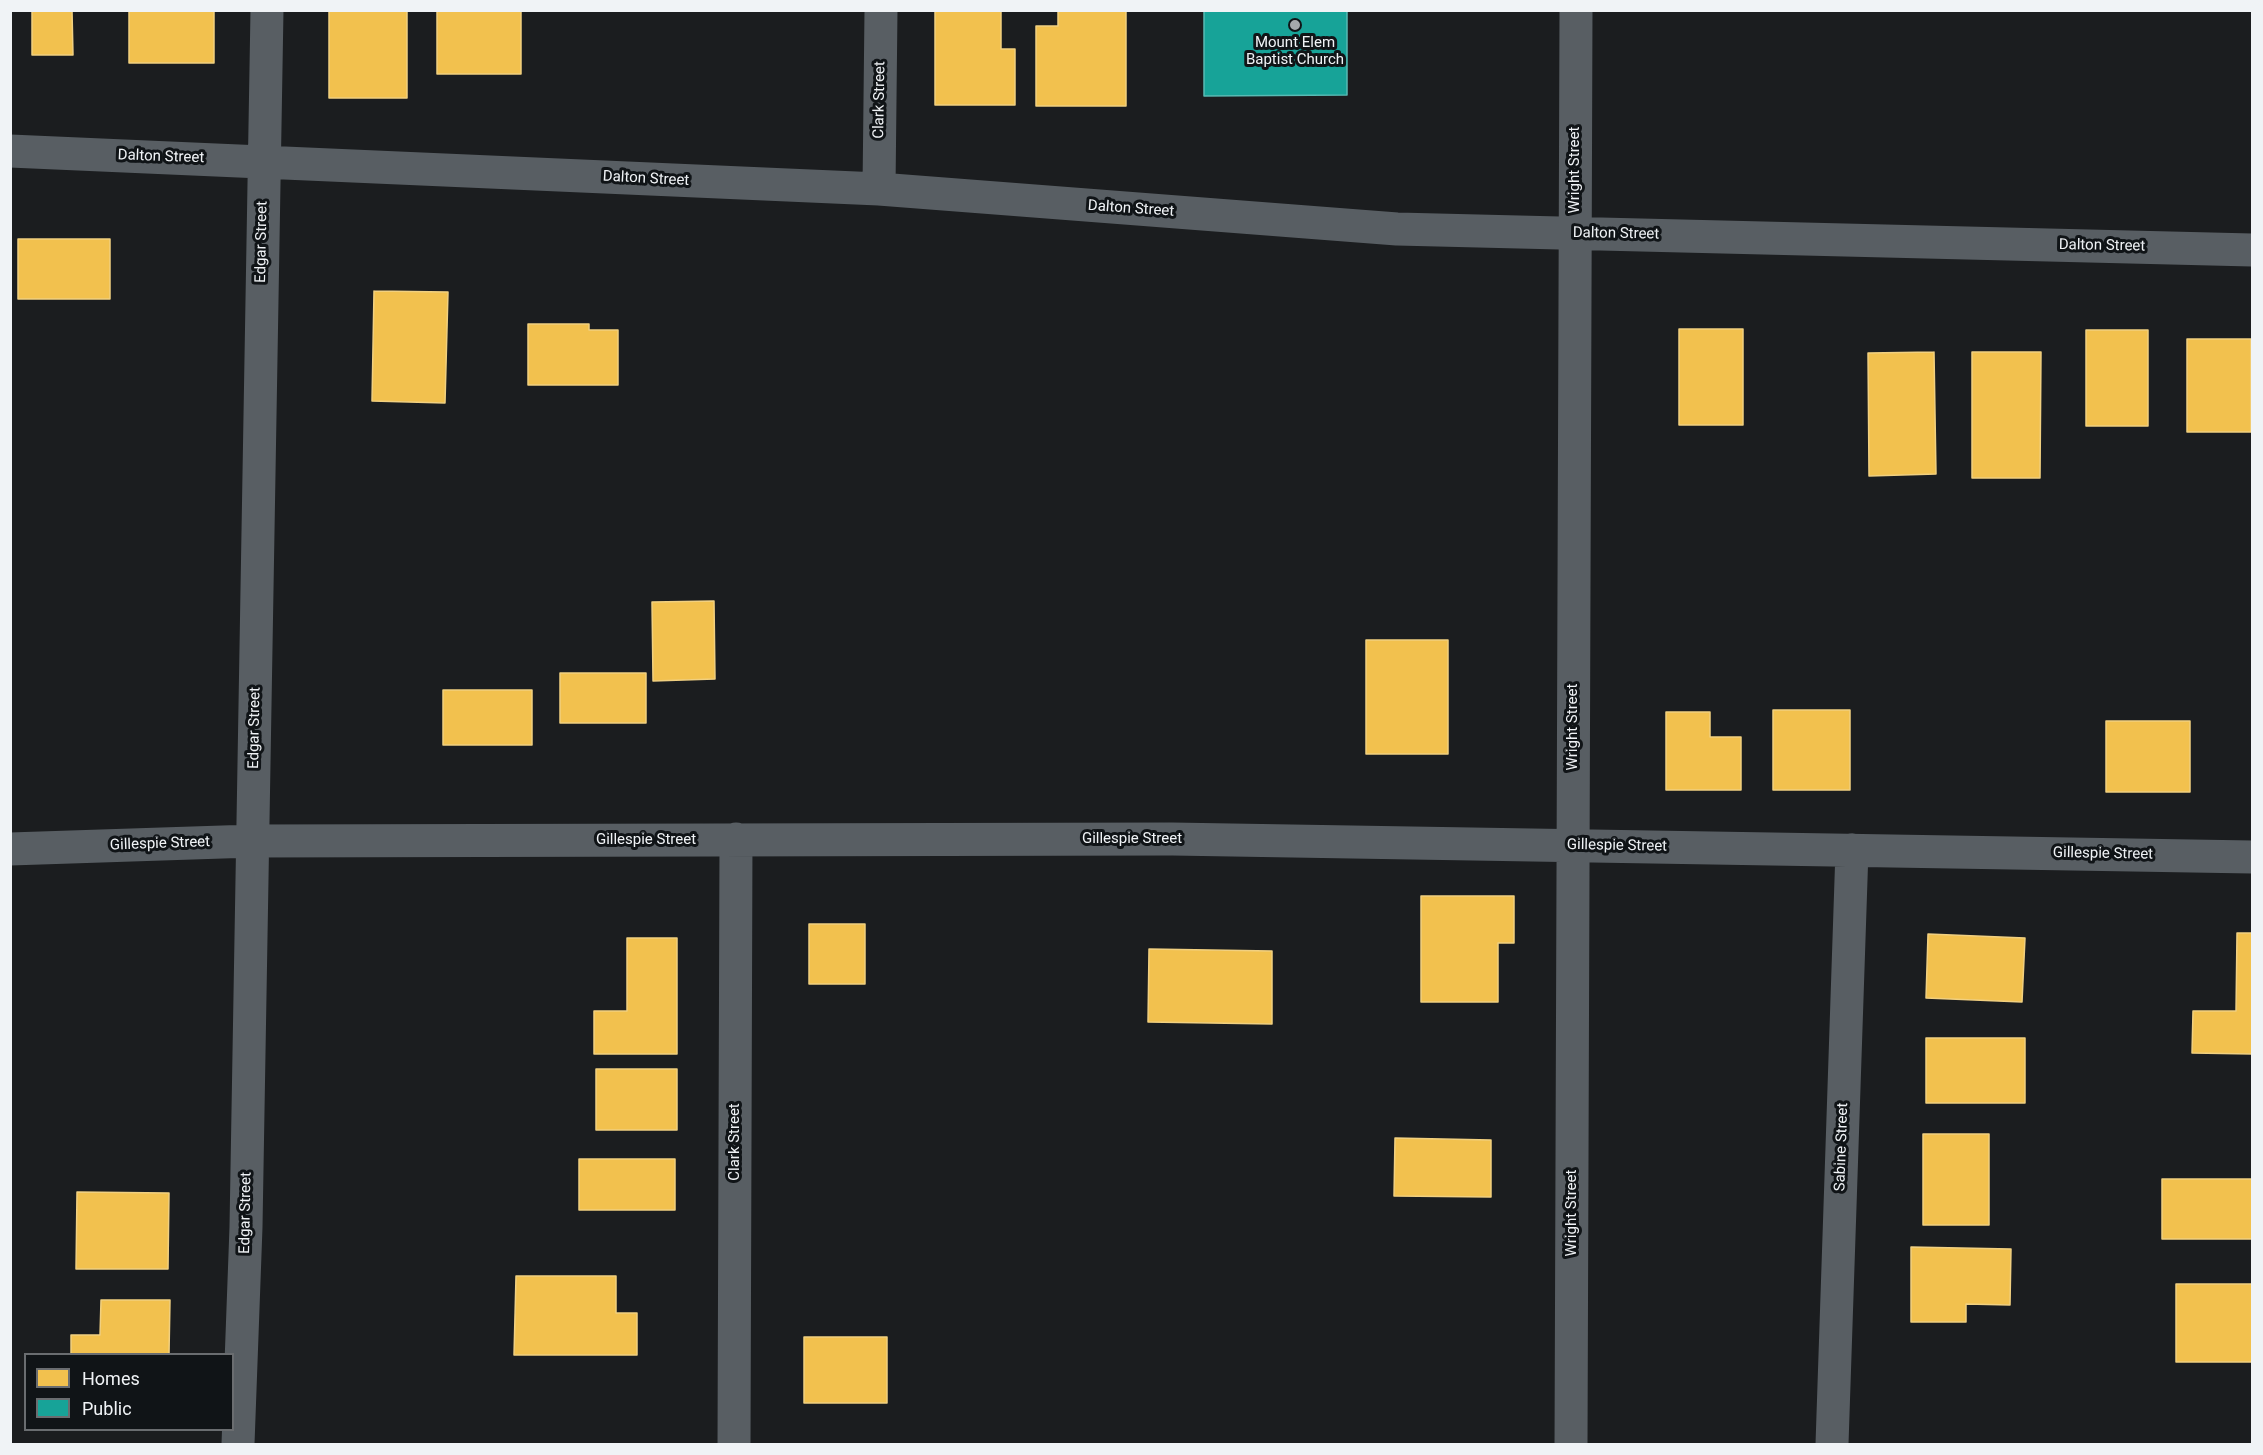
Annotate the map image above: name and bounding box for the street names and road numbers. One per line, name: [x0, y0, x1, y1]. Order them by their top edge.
street label: Clark Street: [870, 61, 890, 139]
street label: Wright Street: [1566, 127, 1584, 213]
street label: Dalton Street: [117, 146, 205, 168]
street label: Dalton Street: [602, 168, 690, 190]
street label: Dalton Street: [1087, 197, 1175, 221]
street label: Edgar Street: [252, 201, 272, 283]
street label: Dalton Street: [1573, 224, 1659, 244]
street label: Dalton Street: [2059, 236, 2145, 256]
street label: Wright Street: [1564, 684, 1582, 770]
street label: Edgar Street: [245, 687, 265, 769]
street label: Gillespie Street: [1082, 830, 1182, 848]
street label: Gillespie Street: [596, 831, 696, 849]
street label: Gillespie Street: [110, 833, 210, 855]
street label: Gillespie Street: [1567, 836, 1667, 856]
street label: Gillespie Street: [2053, 844, 2153, 864]
street label: Sabine Street: [1831, 1102, 1853, 1192]
street label: Clark Street: [726, 1103, 744, 1181]
street label: Wright Street: [1563, 1170, 1581, 1256]
street label: Edgar Street: [236, 1172, 256, 1254]

